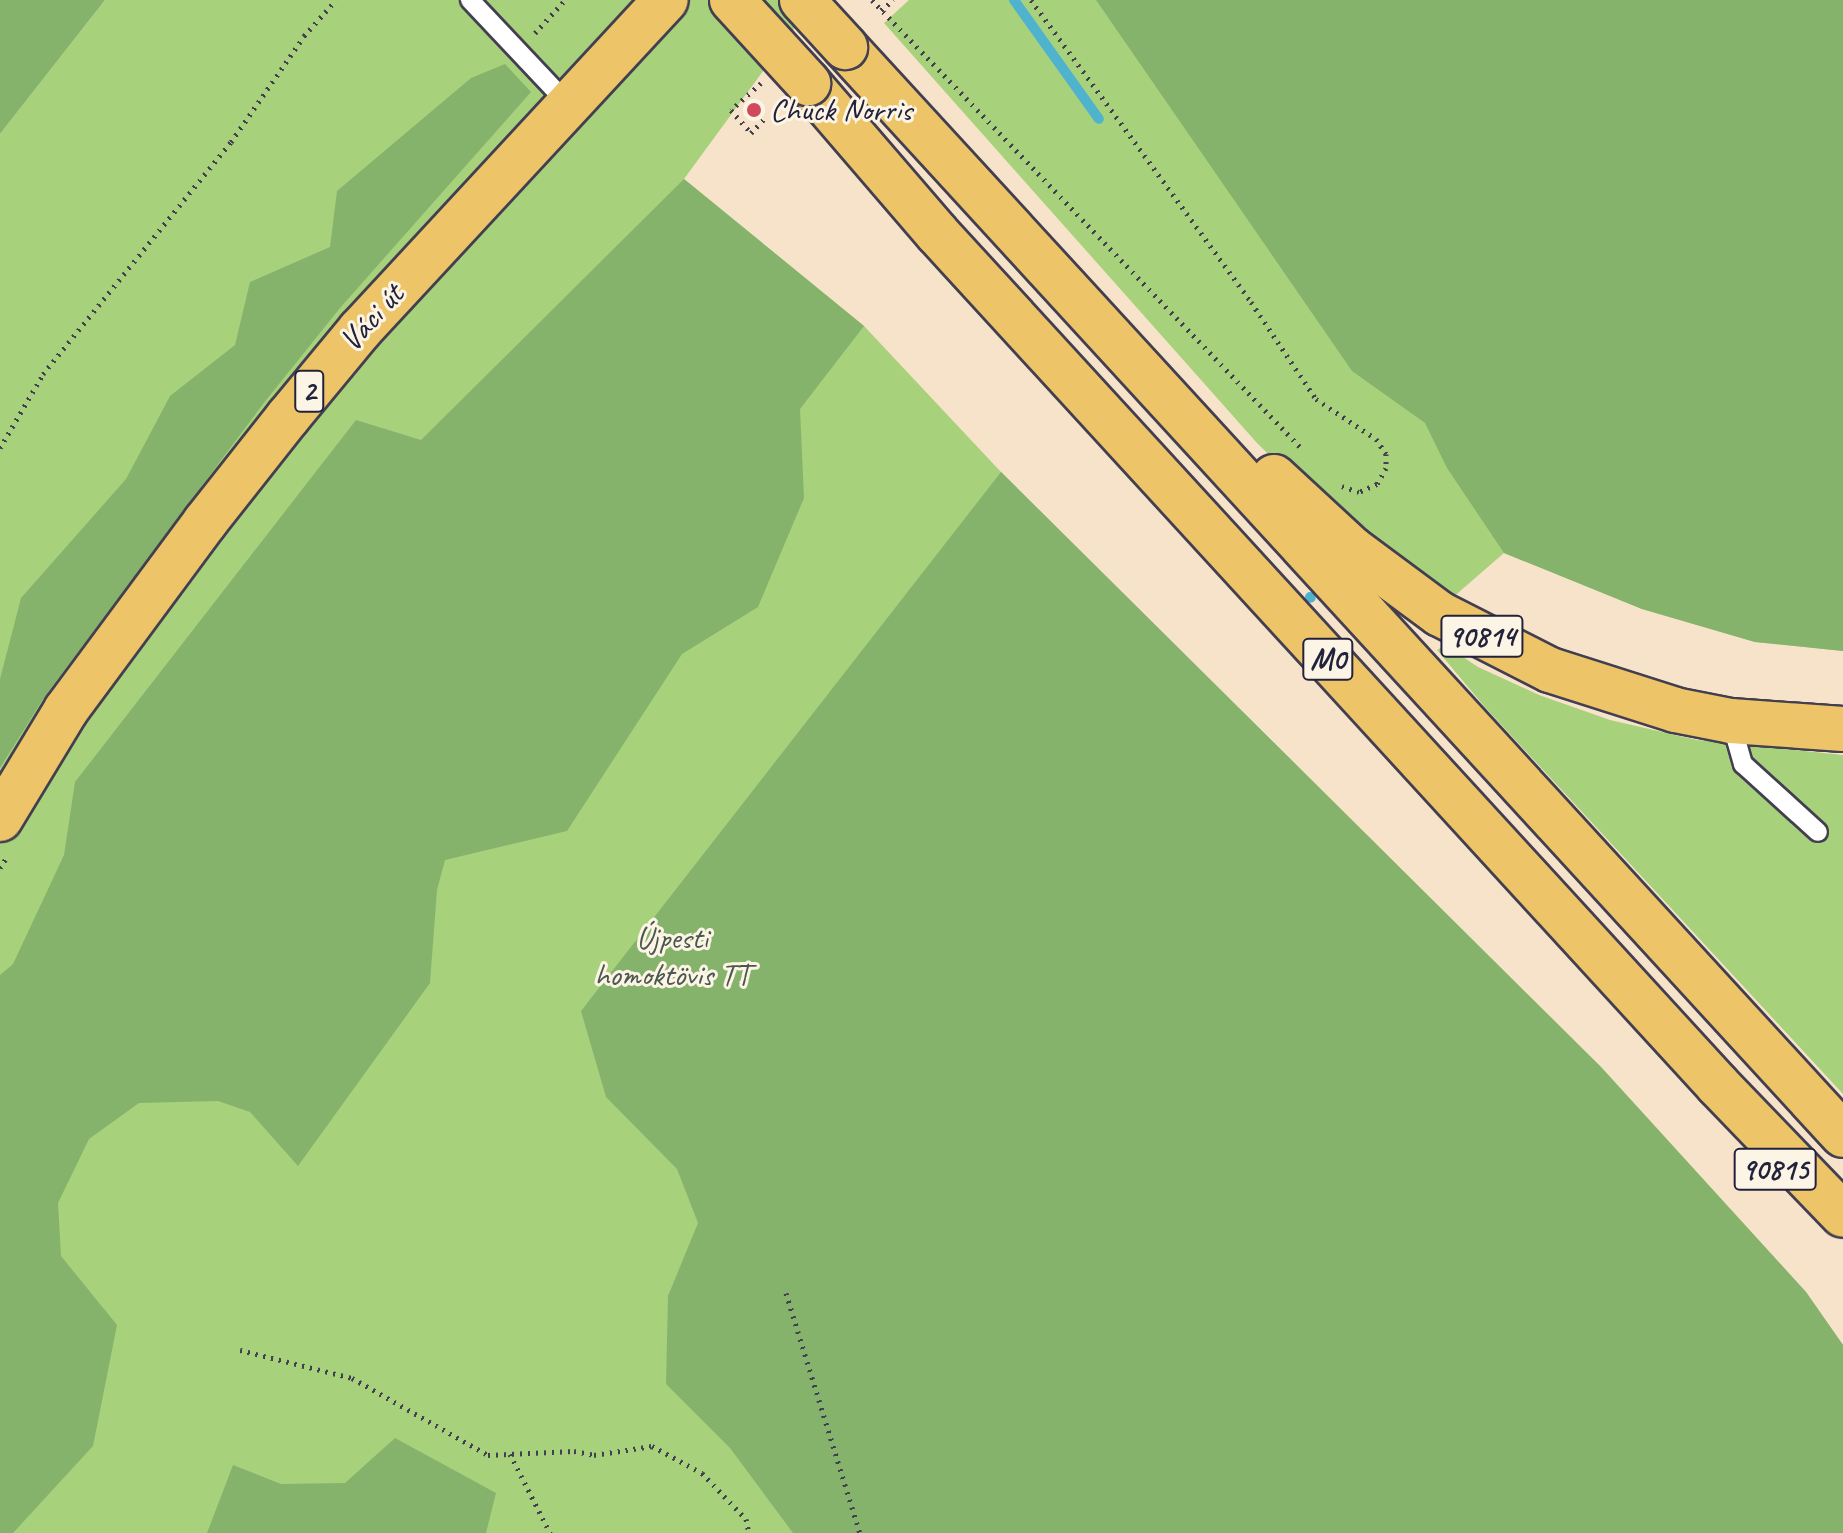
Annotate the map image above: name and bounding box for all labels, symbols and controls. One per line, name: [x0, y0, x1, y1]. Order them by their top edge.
place label: Chuck Norris: [770, 91, 913, 129]
marker: Chuck Norris: [745, 101, 763, 119]
street label: Váci út: [332, 276, 412, 360]
road number: 2: [293, 365, 325, 417]
road number: 90814: [1440, 610, 1524, 662]
road number: M0: [1302, 633, 1354, 685]
park label: Újpesti homoktövis TT: [594, 920, 750, 995]
road number: 90815: [1733, 1143, 1817, 1195]

